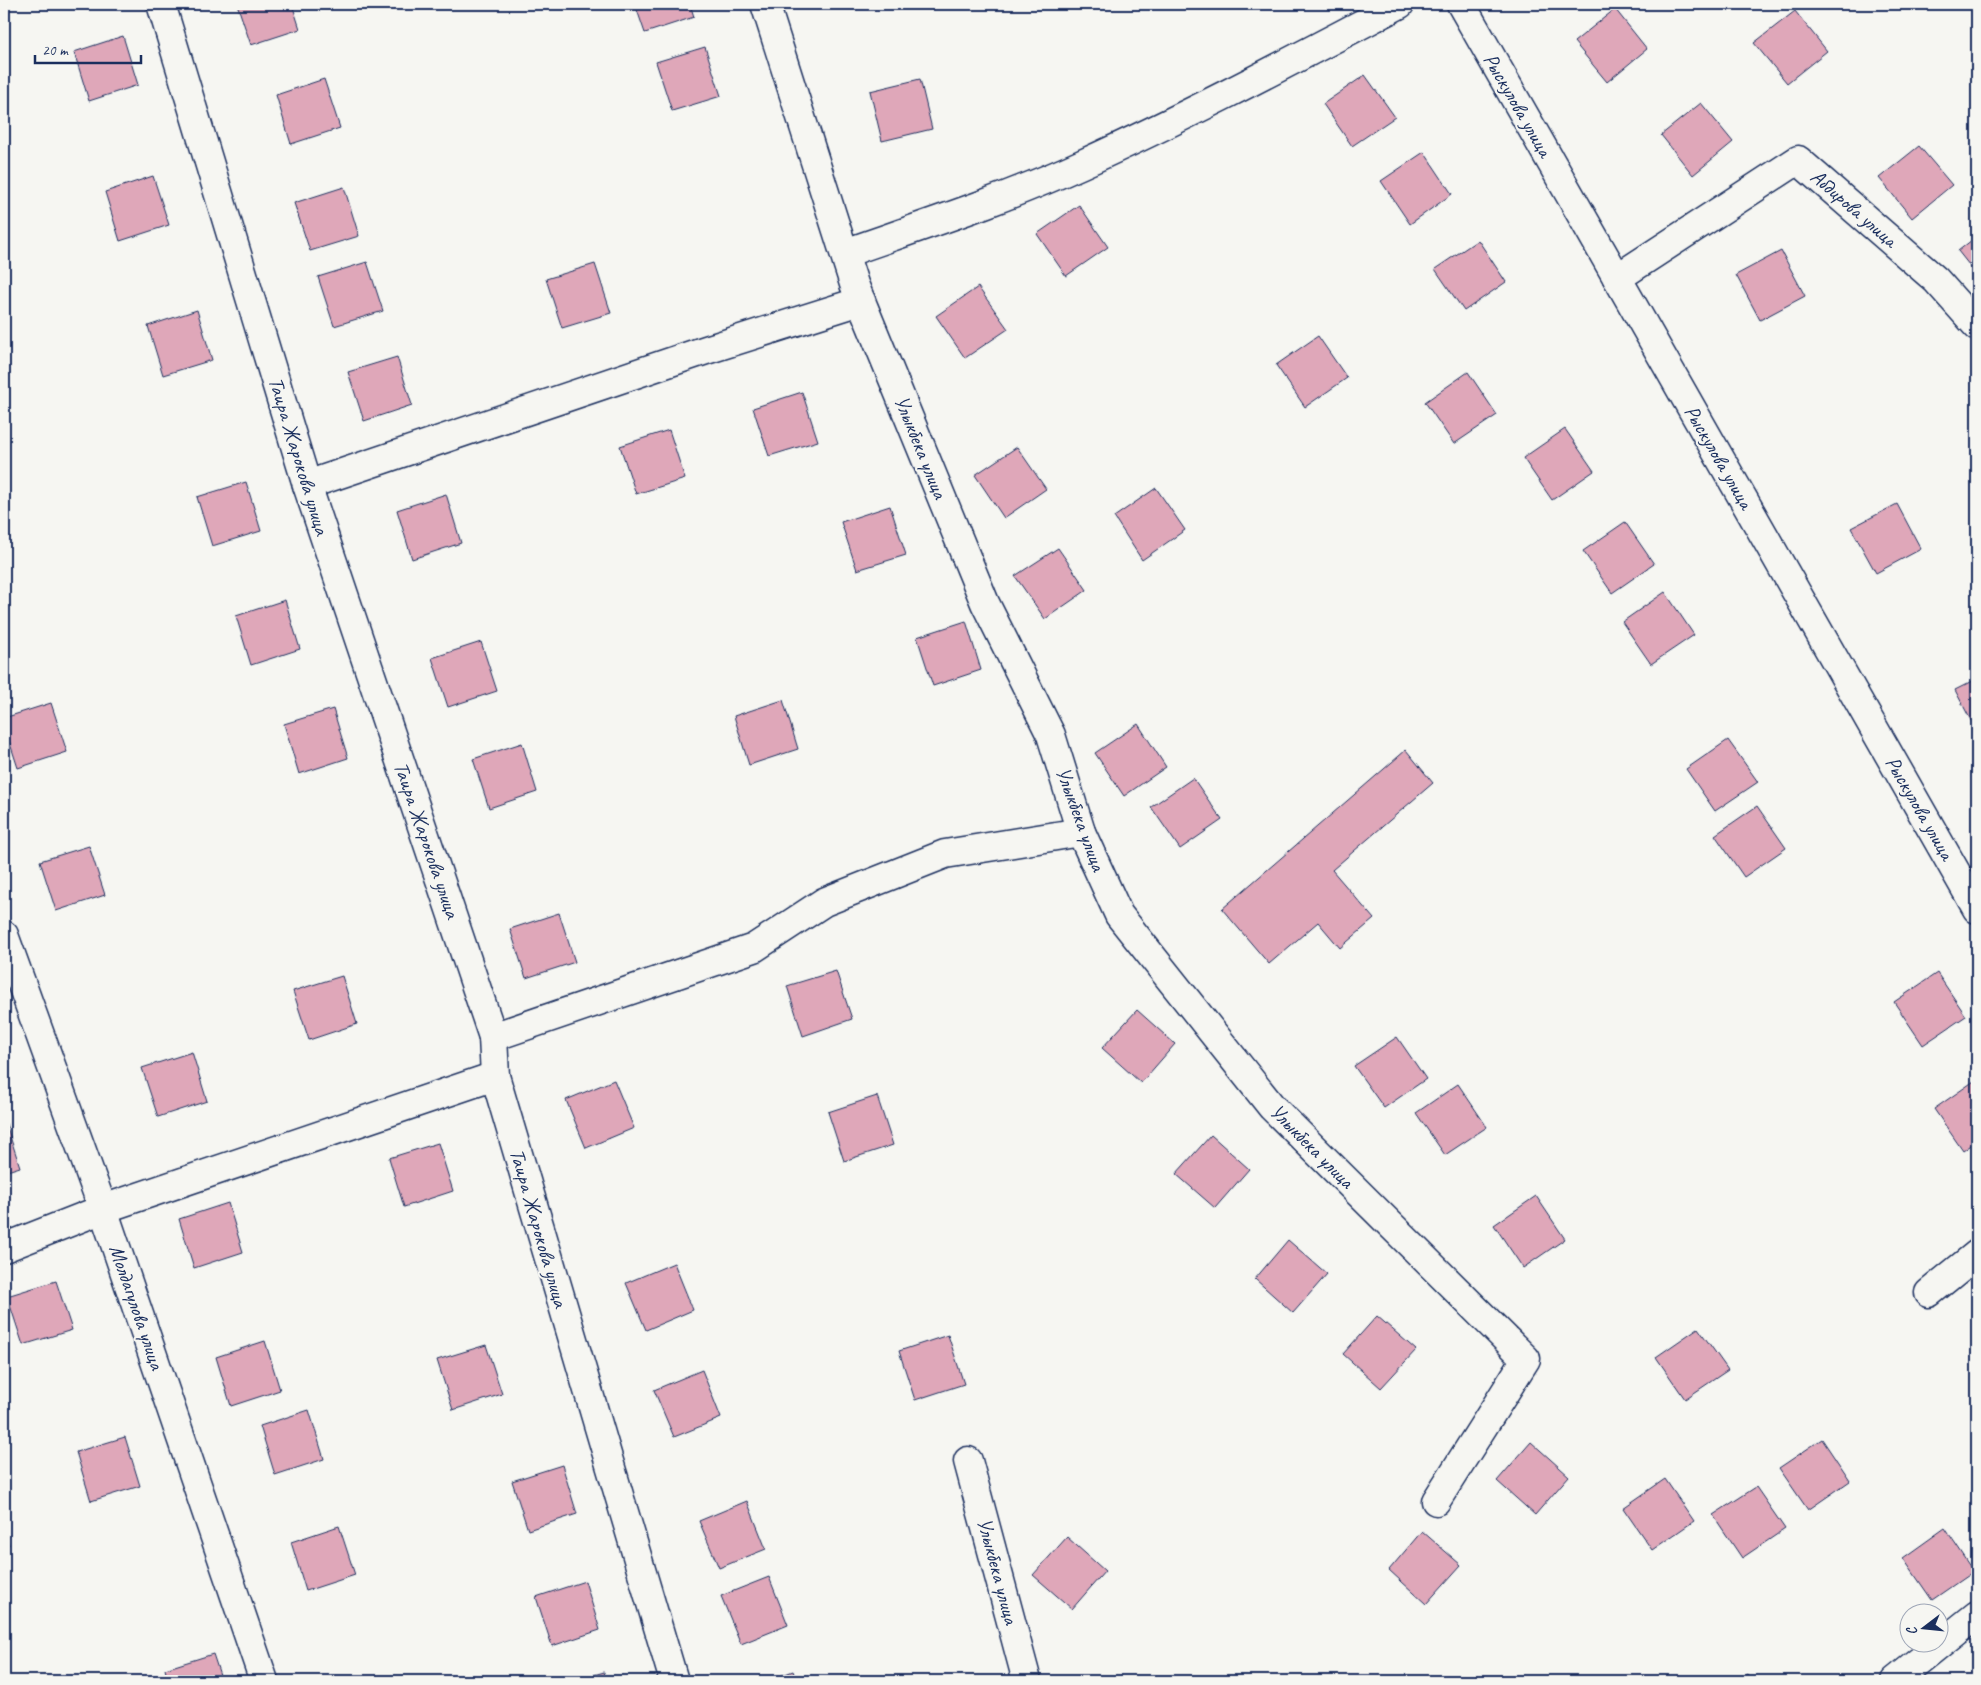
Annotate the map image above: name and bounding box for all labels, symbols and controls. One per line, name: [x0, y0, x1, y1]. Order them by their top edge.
scale bar: [35, 32, 141, 64]
text: 20 m: [42, 41, 69, 60]
street label: Рыскулова улица: [1478, 48, 1559, 164]
street label: Абдирова улица: [1805, 163, 1904, 254]
street label: Таира Жарокова улица: [263, 374, 336, 540]
street label: Улыкбека улица: [889, 392, 954, 504]
street label: Рыскулова улица: [1679, 400, 1760, 516]
street label: Рыскулова улица: [1880, 751, 1961, 867]
street label: Таира Жарокова улица: [388, 758, 467, 923]
street label: Улыкбека улица: [1050, 764, 1112, 876]
street label: Улыкбека улица: [1264, 1098, 1361, 1195]
street label: Таира Жарокова улица: [504, 1146, 575, 1312]
street label: Молдагулова улица: [103, 1241, 171, 1374]
street label: Улыкбека улица: [971, 1515, 1025, 1628]
north arrow: [1898, 1602, 1948, 1652]
text: С: [1902, 1624, 1921, 1637]

